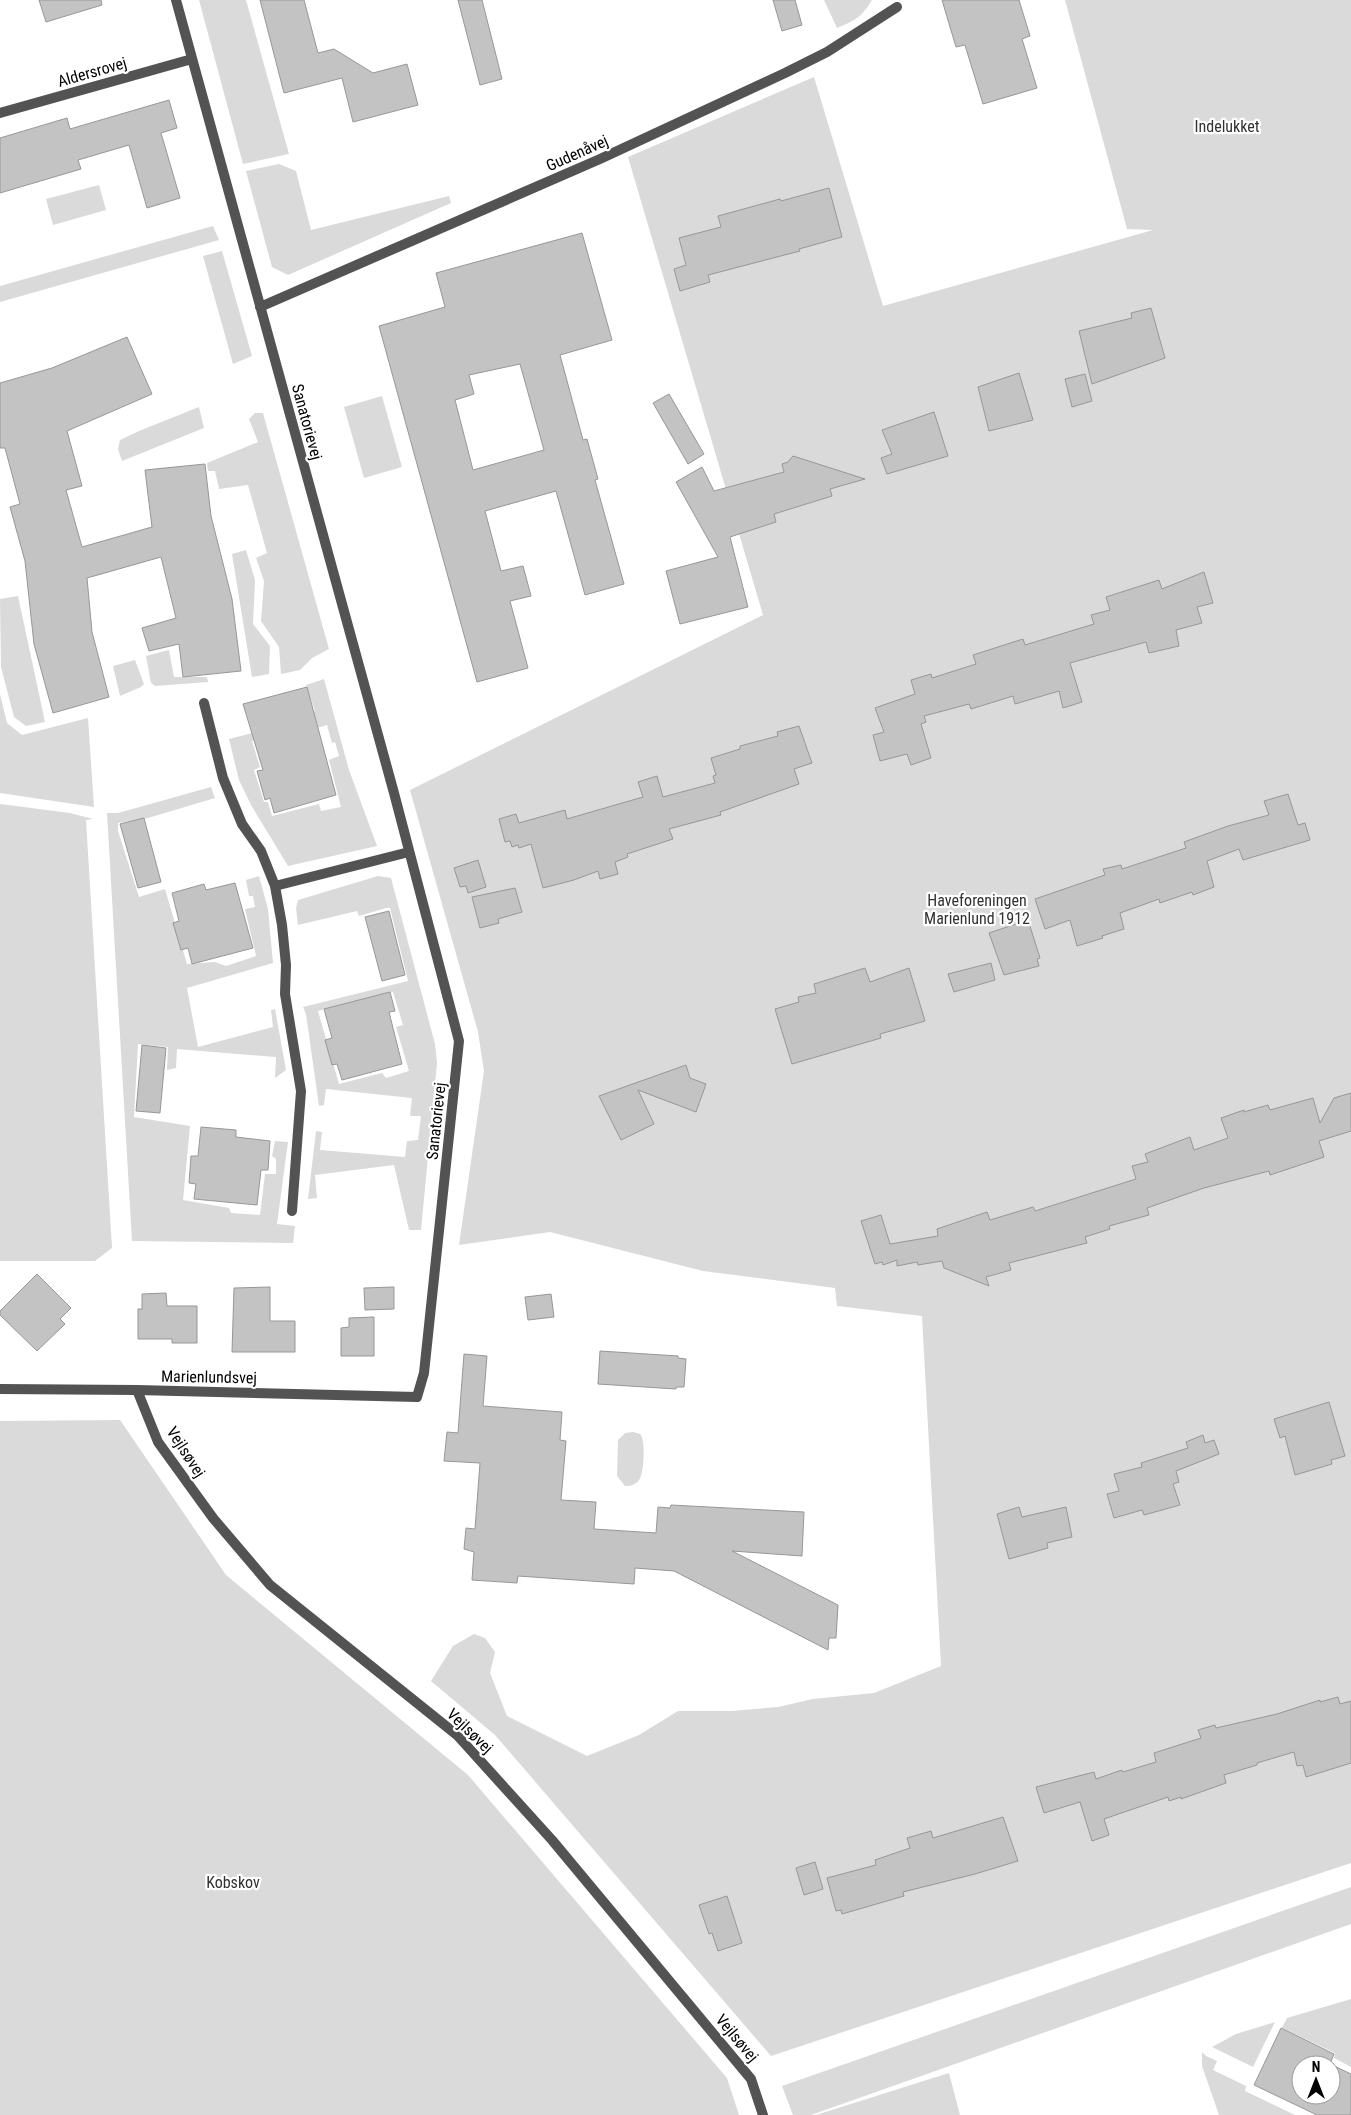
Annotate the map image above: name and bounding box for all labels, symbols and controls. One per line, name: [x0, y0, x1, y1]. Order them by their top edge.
street label: Aldersrovej: [55, 53, 129, 91]
park label: Indelukket: [1194, 117, 1260, 136]
street label: Gudenåvej: [543, 131, 611, 175]
street label: Sanatorievej: [288, 382, 326, 462]
park label: Haveforeningen Marienlund 1912: [924, 891, 1030, 928]
street label: Sanatorievej: [422, 1081, 450, 1161]
street label: Marienlundsvej: [161, 1367, 257, 1387]
street label: Vejlsøvej: [163, 1423, 209, 1481]
street label: Vejlsøvej: [443, 1705, 497, 1757]
park label: Kobskov: [206, 1873, 260, 1892]
street label: Vejlsøvej: [712, 2010, 762, 2066]
north arrow: [1291, 2055, 1341, 2105]
text: N: [1312, 2059, 1320, 2075]

